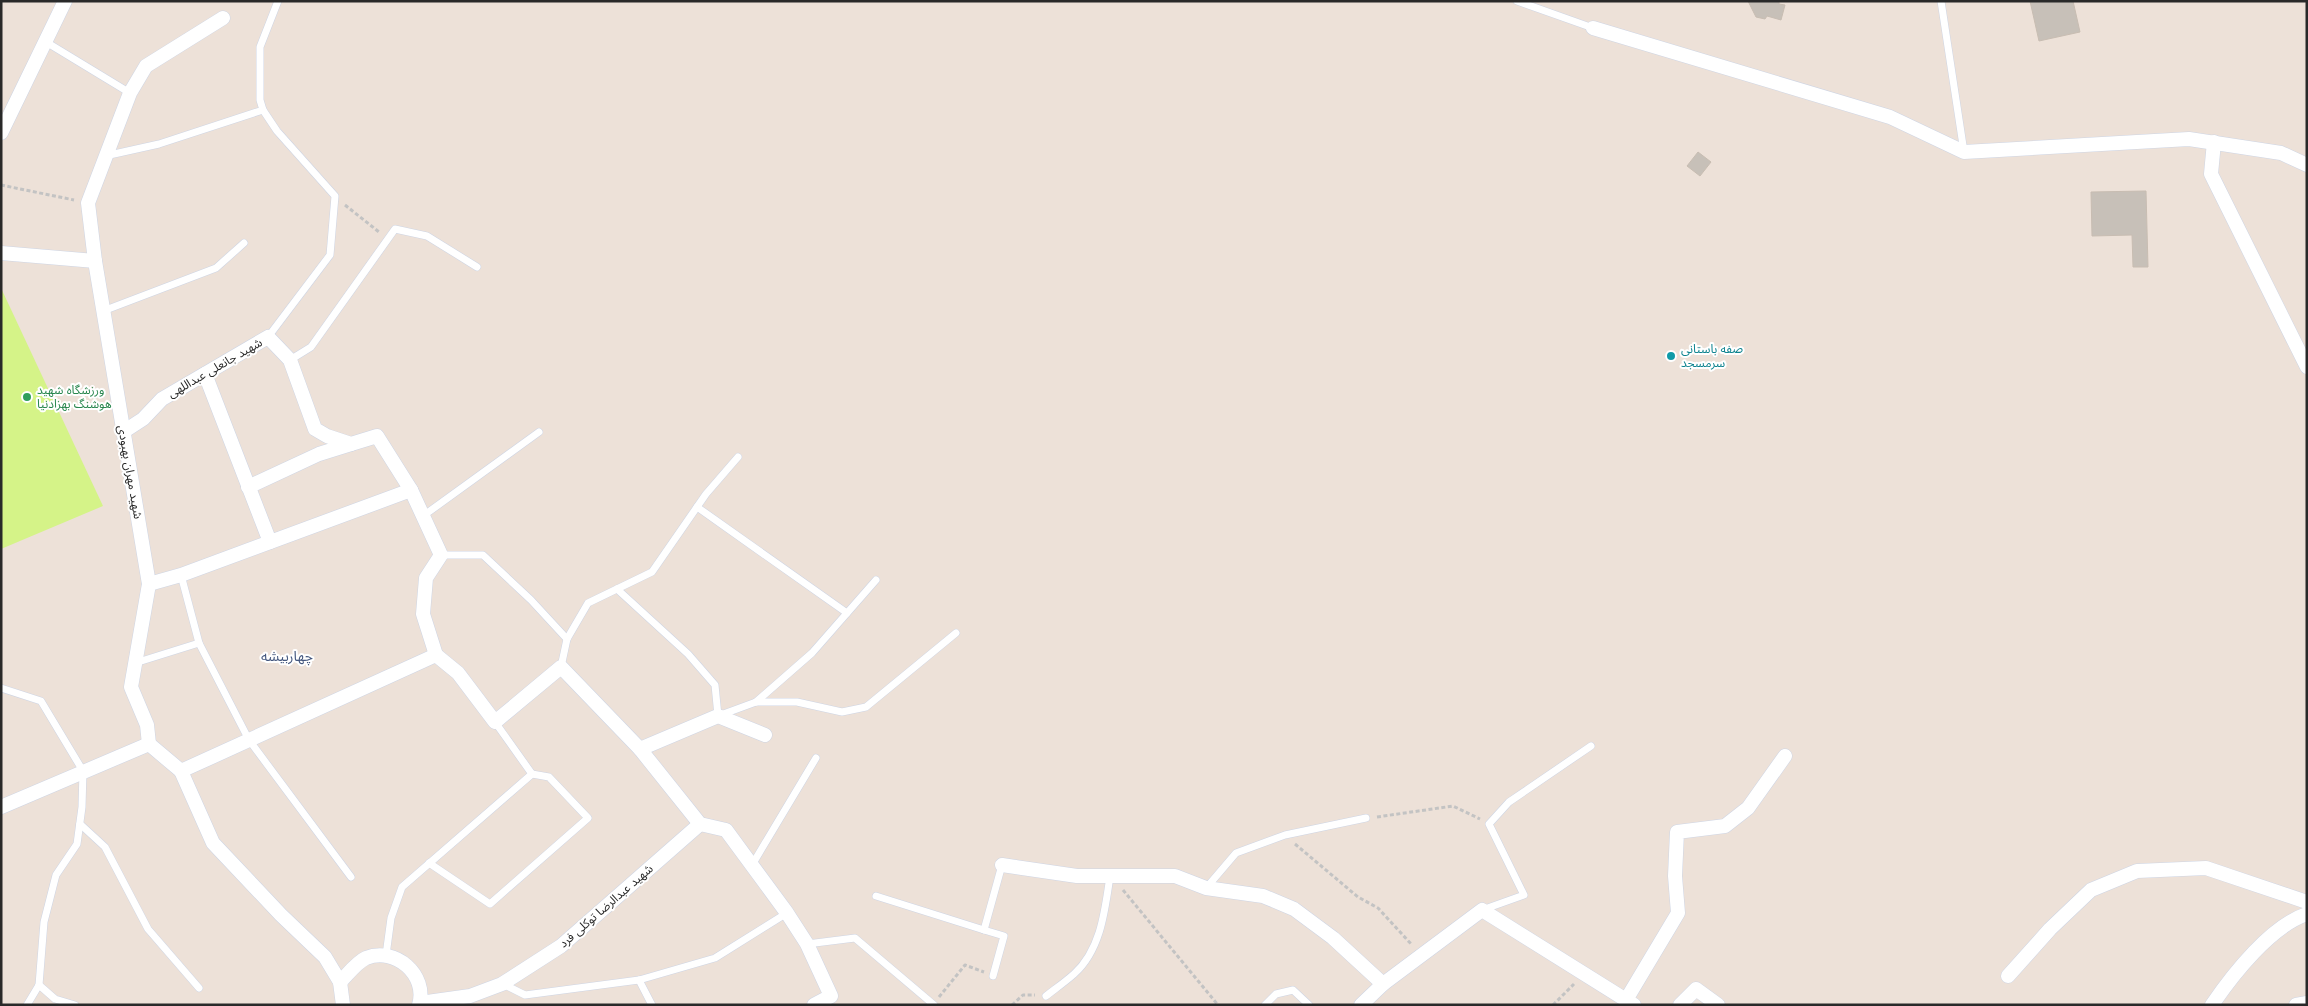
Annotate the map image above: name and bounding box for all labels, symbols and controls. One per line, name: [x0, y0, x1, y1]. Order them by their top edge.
street label: شهید جانعلی عبداللهی: [165, 335, 265, 401]
place label: صفه باستانی سرمسجد: [1681, 342, 1743, 370]
marker: صفه باستانی سرمسجد: [1665, 350, 1677, 362]
place label: ورزشگاه شهید هوشنگ بهزادنیا: [37, 383, 112, 411]
marker: ورزشگاه شهید هوشنگ بهزادنیا: [21, 391, 33, 403]
street label: شهید مهران بهبودی: [115, 424, 145, 520]
district label: چهاربیشه: [261, 648, 313, 666]
street label: شهید عبدالرضا توکلی فرد: [556, 861, 656, 951]

